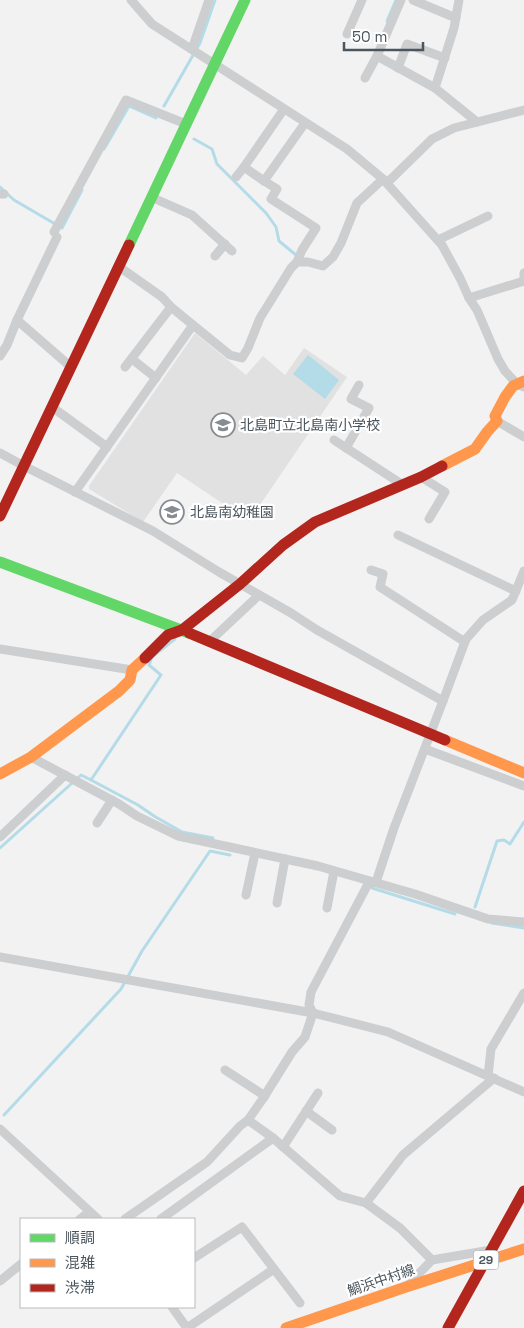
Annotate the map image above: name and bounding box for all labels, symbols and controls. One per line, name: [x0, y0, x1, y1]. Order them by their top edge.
scale bar: [344, 20, 423, 52]
text: 50 m: [352, 27, 387, 46]
school or university icon: 北島町立北島南小学校: [210, 412, 236, 438]
place label: 北島町立北島南小学校: [240, 416, 380, 434]
school or university icon: 北島南幼稚園: [159, 499, 185, 525]
place label: 北島南幼稚園: [190, 503, 274, 521]
legend: [20, 1218, 195, 1308]
text: 順調: [65, 1228, 95, 1247]
road number: 29: [474, 1250, 498, 1270]
text: 混雑: [65, 1253, 95, 1272]
street label: 鯛浜中村線: [345, 1260, 417, 1300]
text: 渋滞: [65, 1278, 95, 1297]

